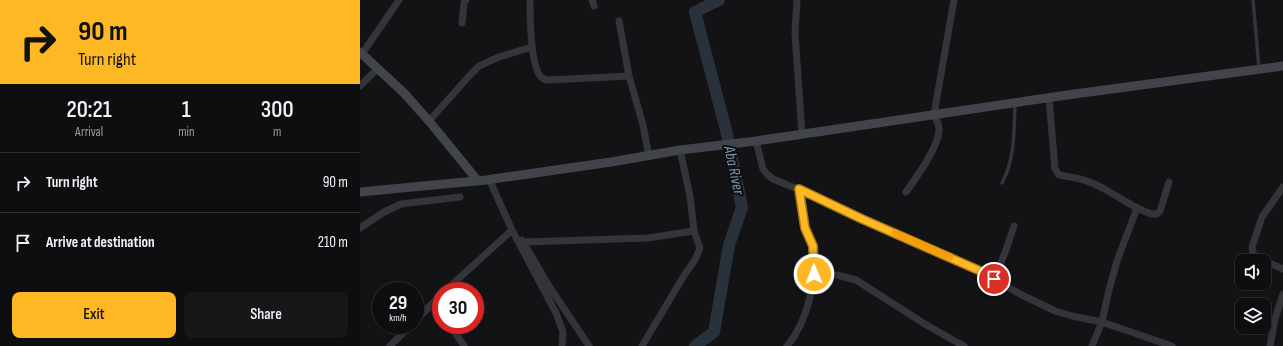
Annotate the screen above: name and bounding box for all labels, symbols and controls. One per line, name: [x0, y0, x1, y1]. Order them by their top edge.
text: 90 m: [78, 15, 128, 48]
icon: right: [12, 16, 64, 68]
text: Turn right: [78, 49, 136, 70]
text: 20:21: [66, 95, 112, 124]
text: 1: [182, 95, 191, 124]
text: 300: [261, 95, 294, 124]
text: Arrival: [75, 124, 103, 140]
text: min: [178, 124, 194, 140]
text: m: [273, 124, 281, 140]
water label: Aba River: [719, 143, 748, 197]
icon: right: [12, 172, 34, 194]
text: Turn right: [46, 173, 98, 192]
text: 90 m: [323, 173, 348, 192]
icon: arrive: [12, 232, 34, 254]
text: Arrive at destination: [46, 233, 155, 252]
text: 210 m: [318, 233, 348, 252]
position arrow: [793, 253, 835, 295]
map controls: [1235, 254, 1271, 334]
button: sound: [1235, 254, 1271, 290]
pin: [977, 262, 1011, 296]
icon: arrive: [983, 268, 1005, 290]
speed limit sign: 30: [432, 282, 484, 334]
text: 29: [389, 291, 407, 315]
button: Exit: [12, 292, 176, 338]
button: Share: [184, 292, 348, 338]
button: layers: [1235, 298, 1271, 334]
text: km/h: [389, 312, 407, 324]

